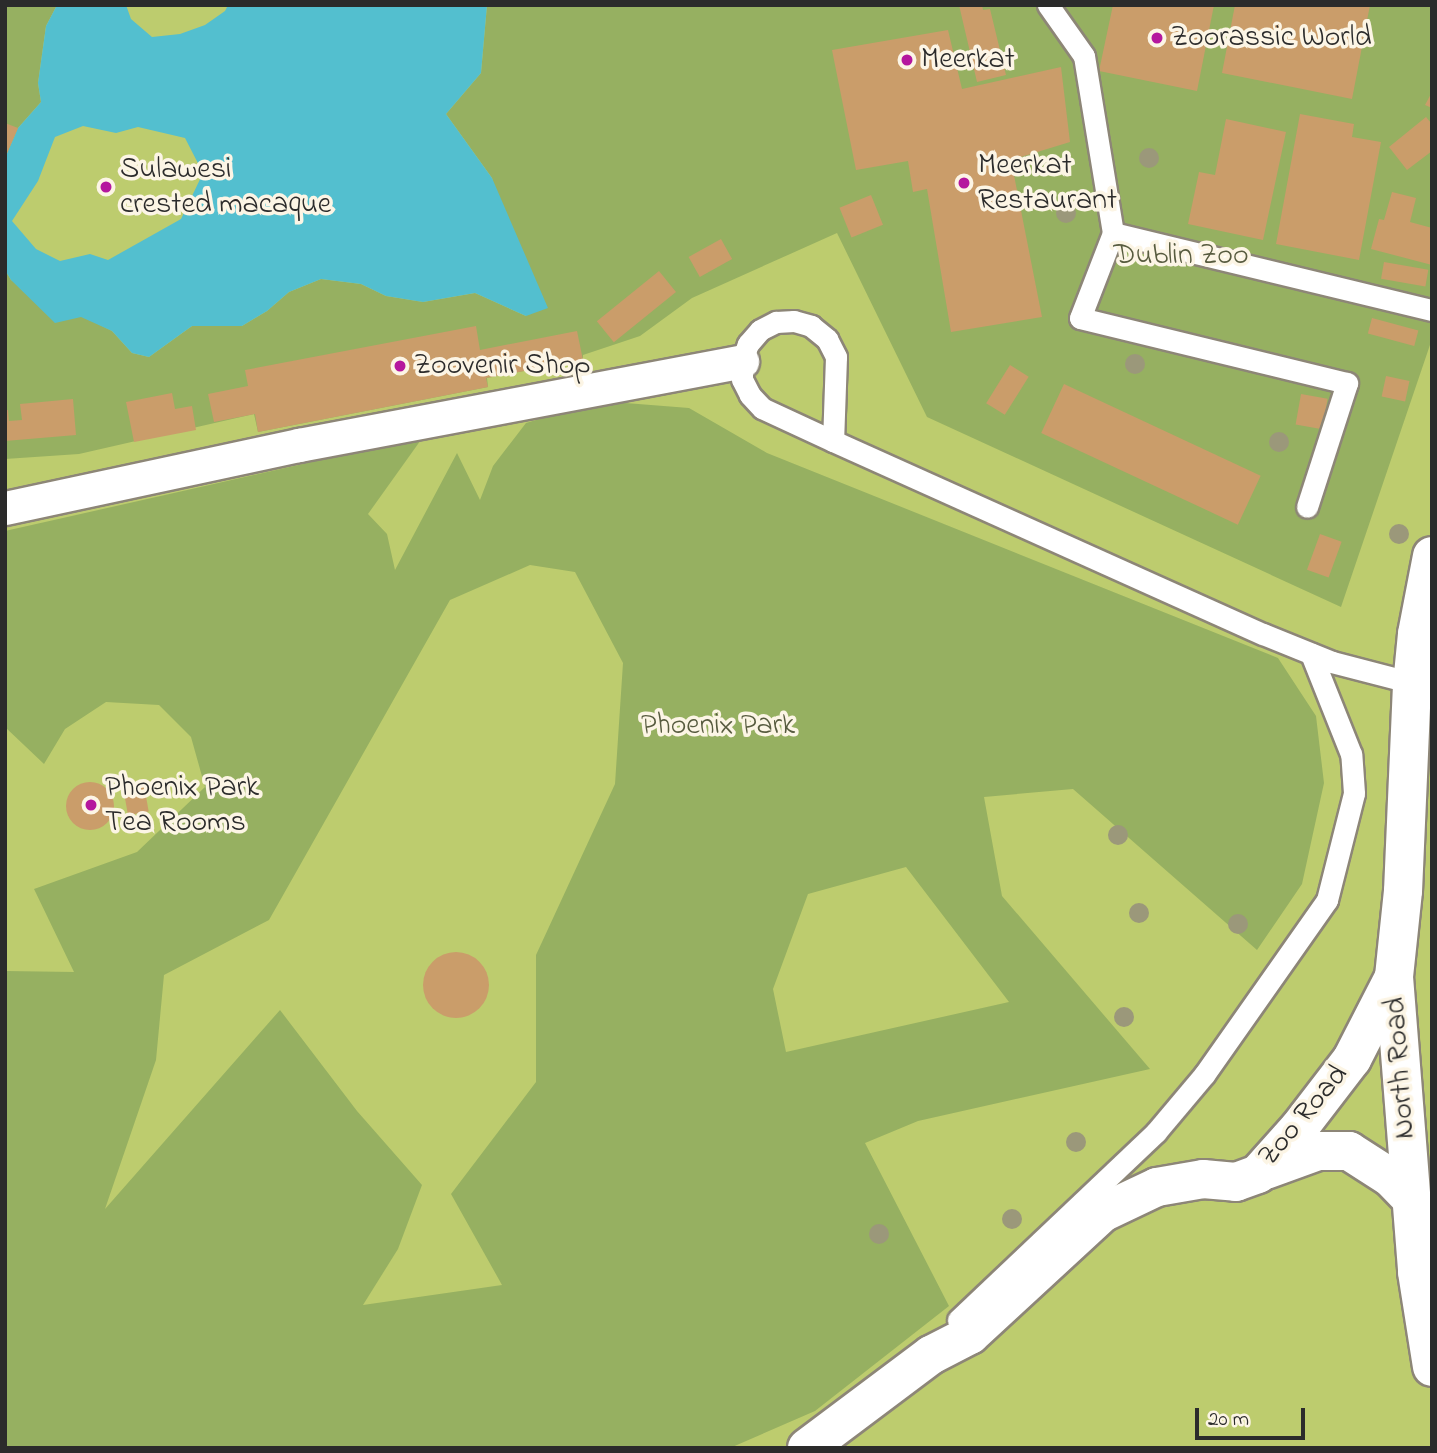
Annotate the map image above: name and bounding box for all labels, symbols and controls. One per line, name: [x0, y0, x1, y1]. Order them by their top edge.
place label: Zoorassic World: [1171, 20, 1372, 56]
marker: Zoorassic World: [1149, 30, 1165, 46]
place label: Meerkat: [921, 42, 1015, 78]
marker: Meerkat: [899, 52, 915, 68]
place label: Meerkat Restaurant: [978, 148, 1117, 218]
place label: Sulawesi crested macaque: [120, 152, 331, 222]
marker: Meerkat Restaurant: [956, 175, 972, 191]
marker: Sulawesi crested macaque: [98, 179, 114, 195]
park label: Dublin Zoo: [1114, 238, 1248, 274]
place label: Zoovenir Shop: [414, 348, 591, 384]
marker: Zoovenir Shop: [392, 358, 408, 374]
park label: Phoenix Park: [641, 708, 795, 744]
place label: Phoenix Park Tea Rooms: [105, 770, 259, 840]
marker: Phoenix Park Tea Rooms: [83, 797, 99, 813]
street label: North Road: [1378, 996, 1424, 1140]
street label: Zoo Road: [1251, 1058, 1357, 1174]
scale bar: [1199, 1394, 1309, 1438]
text: 20 m: [1208, 1405, 1249, 1435]

